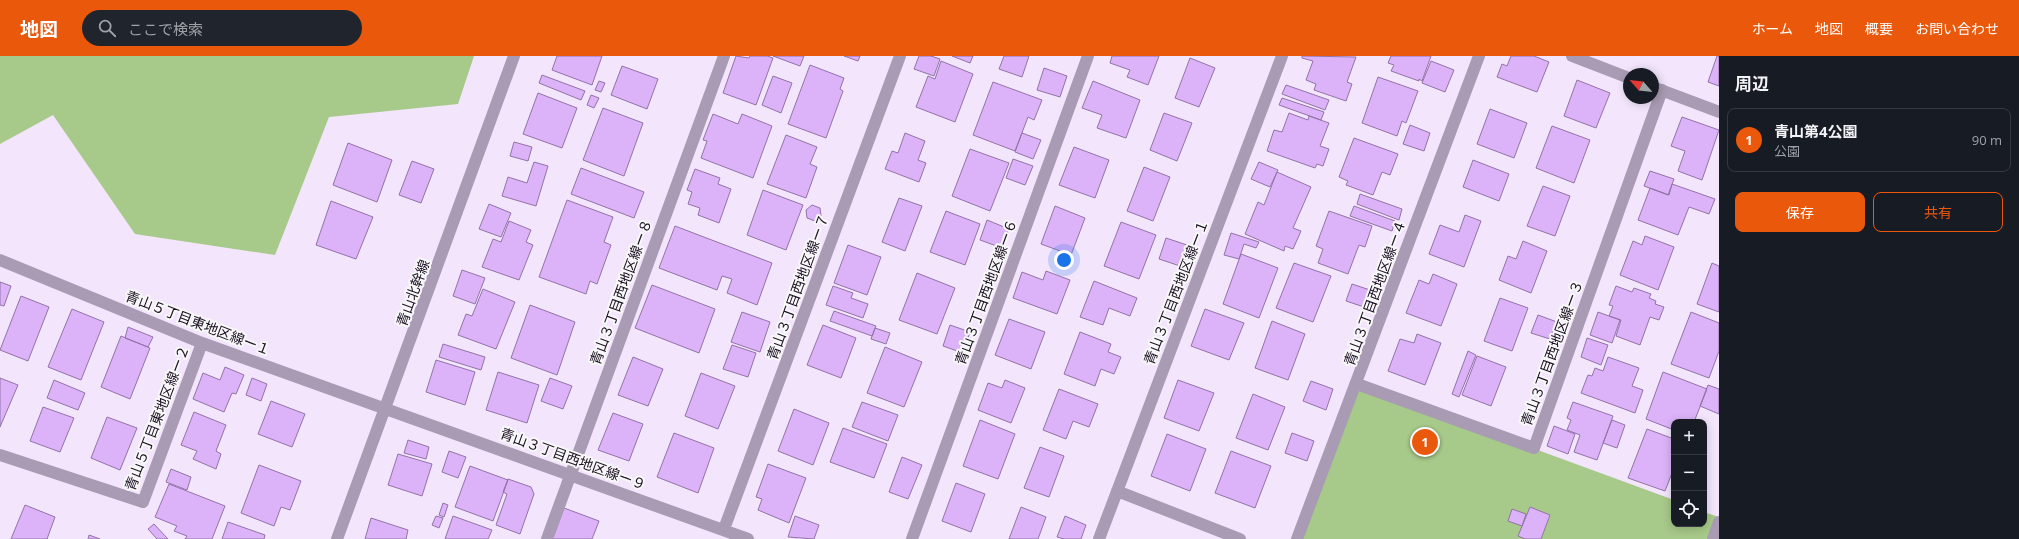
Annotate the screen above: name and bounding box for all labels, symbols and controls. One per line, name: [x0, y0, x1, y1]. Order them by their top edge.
search box: [82, 10, 362, 46]
text: 地図: [20, 16, 58, 42]
icon: search: [96, 17, 118, 39]
text: ここで検索: [128, 19, 203, 39]
text: ホーム: [1751, 19, 1793, 38]
text: 地図: [1815, 19, 1843, 38]
text: 概要: [1865, 19, 1893, 38]
text: お問い合わせ: [1915, 19, 1999, 38]
north arrow: [1623, 68, 1659, 104]
text: 周辺: [1735, 72, 1769, 95]
text: 青山第4公園: [1774, 121, 1858, 141]
text: 1: [1745, 131, 1753, 149]
text: 90 m: [1972, 131, 2002, 149]
text: 公園: [1774, 142, 1800, 160]
button: 保存: [1735, 192, 1865, 232]
button: 共有: [1873, 192, 2003, 232]
street label: 青山３丁目西地区線ー７: [762, 211, 833, 362]
street label: 青山３丁目西地区線ー８: [585, 216, 656, 367]
street label: 青山３丁目西地区線ー６: [950, 216, 1021, 367]
street label: 青山３丁目西地区線ー１: [1139, 217, 1212, 367]
street label: 青山３丁目西地区線ー４: [1339, 217, 1410, 368]
your location: [1054, 250, 1074, 270]
street label: 青山北幹線: [392, 257, 433, 329]
street label: 青山３丁目西地区線ー３: [1516, 277, 1587, 428]
street label: 青山５丁目東地区線ー１: [123, 286, 273, 359]
street label: 青山５丁目東地区線ー２: [120, 343, 193, 493]
map controls: [1671, 419, 1707, 527]
button: +: [1671, 419, 1707, 455]
street label: 青山３丁目西地区線ー９: [498, 423, 649, 494]
pin: 1: [1412, 427, 1438, 457]
button: −: [1671, 455, 1707, 491]
button: locate: [1671, 491, 1707, 527]

